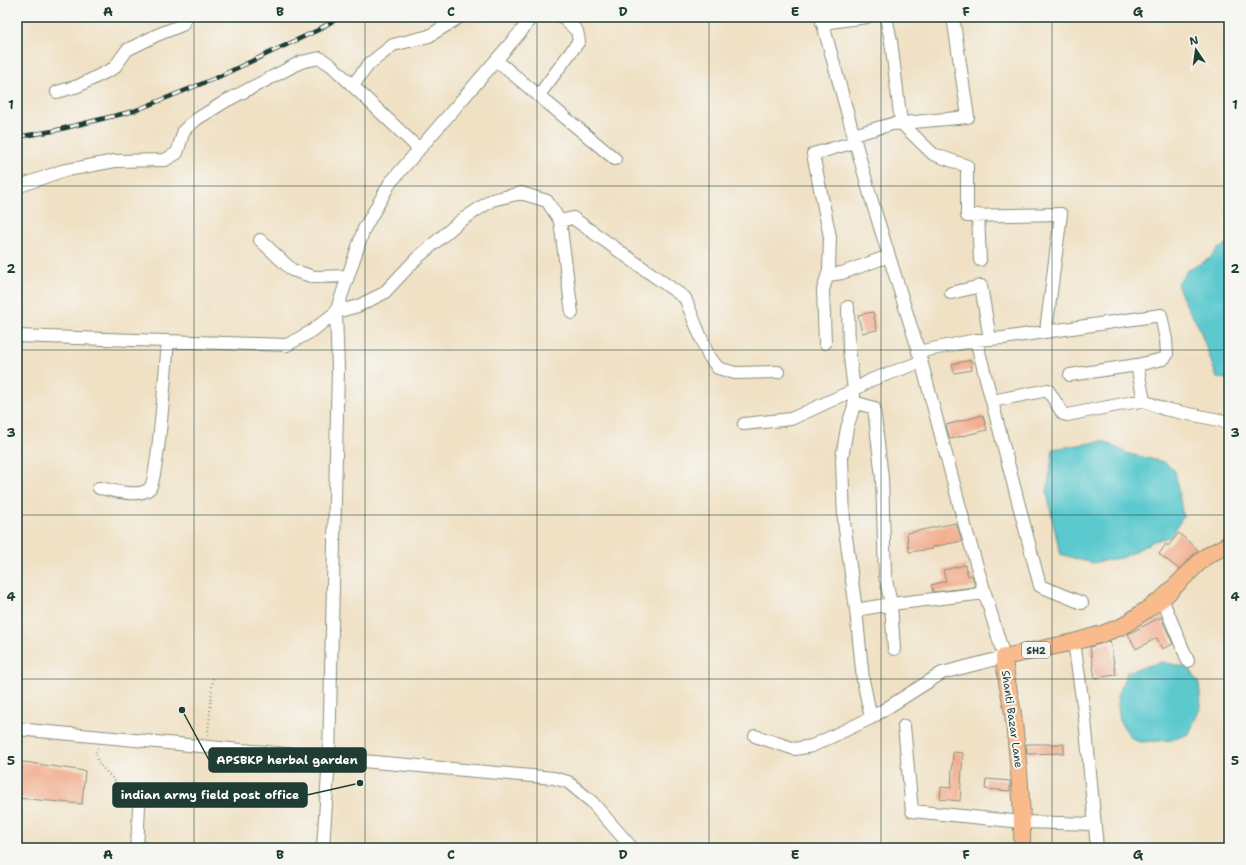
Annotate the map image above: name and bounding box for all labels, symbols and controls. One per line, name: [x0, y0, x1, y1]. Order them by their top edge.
text: A: [103, 3, 113, 20]
text: B: [276, 3, 284, 20]
text: C: [447, 3, 455, 20]
text: D: [618, 3, 628, 20]
text: E: [791, 3, 800, 20]
text: F: [962, 3, 970, 20]
text: G: [1133, 3, 1144, 20]
north arrow: [1176, 30, 1216, 70]
text: N: [1188, 32, 1200, 49]
text: 1: [8, 96, 14, 113]
text: 1: [1232, 96, 1238, 113]
text: 2: [6, 260, 16, 277]
text: 2: [1230, 260, 1240, 277]
text: 3: [6, 424, 16, 441]
text: 3: [1230, 424, 1240, 441]
text: 4: [6, 588, 16, 605]
text: 4: [1230, 588, 1240, 605]
road number: SH2: [1022, 642, 1050, 658]
street label: Shanti Bazar Lane: [998, 669, 1026, 769]
callout: APSBKP herbal garden: [209, 748, 366, 772]
text: 5: [7, 752, 15, 769]
text: APSBKP herbal garden: [216, 752, 358, 768]
text: 5: [1231, 752, 1239, 769]
callout: indian army field post office: [113, 783, 307, 807]
text: indian army field post office: [121, 787, 299, 803]
text: A: [103, 846, 113, 863]
text: B: [276, 846, 284, 863]
text: C: [447, 846, 455, 863]
text: D: [618, 846, 628, 863]
text: E: [791, 846, 800, 863]
text: F: [962, 846, 970, 863]
text: G: [1133, 846, 1144, 863]

